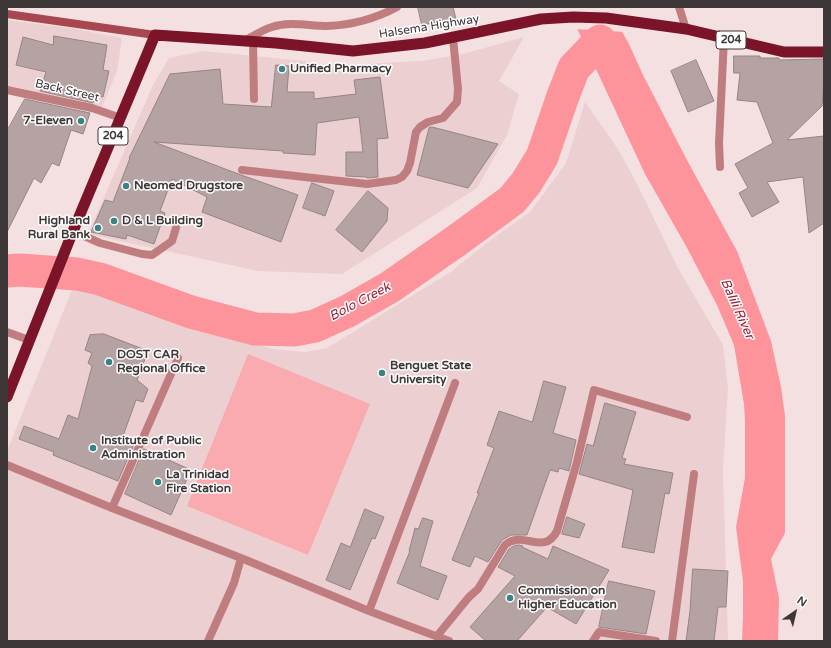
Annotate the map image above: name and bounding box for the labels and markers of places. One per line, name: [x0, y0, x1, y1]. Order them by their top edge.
place label: Unified Pharmacy: [290, 62, 392, 76]
marker: Unified Pharmacy: [277, 64, 287, 74]
place label: 7-Eleven: [23, 114, 73, 128]
marker: 7-Eleven: [76, 116, 86, 126]
place label: Neomed Drugstore: [134, 179, 243, 193]
marker: Neomed Drugstore: [121, 181, 131, 191]
place label: Highland Rural Bank: [28, 214, 90, 242]
place label: D & L Building: [122, 214, 203, 228]
marker: D & L Building: [109, 216, 119, 226]
marker: Highland Rural Bank: [93, 223, 103, 233]
place label: DOST CAR Regional Office: [117, 348, 206, 376]
marker: DOST CAR Regional Office: [104, 357, 114, 367]
place label: Benguet State University: [390, 359, 471, 387]
marker: Benguet State University: [377, 368, 387, 378]
place label: Institute of Public Administration: [101, 434, 201, 462]
marker: Institute of Public Administration: [88, 443, 98, 453]
place label: La Trinidad Fire Station: [166, 468, 231, 496]
marker: La Trinidad Fire Station: [153, 477, 163, 487]
place label: Commission on Higher Education: [518, 584, 617, 612]
marker: Commission on Higher Education: [505, 593, 515, 603]

